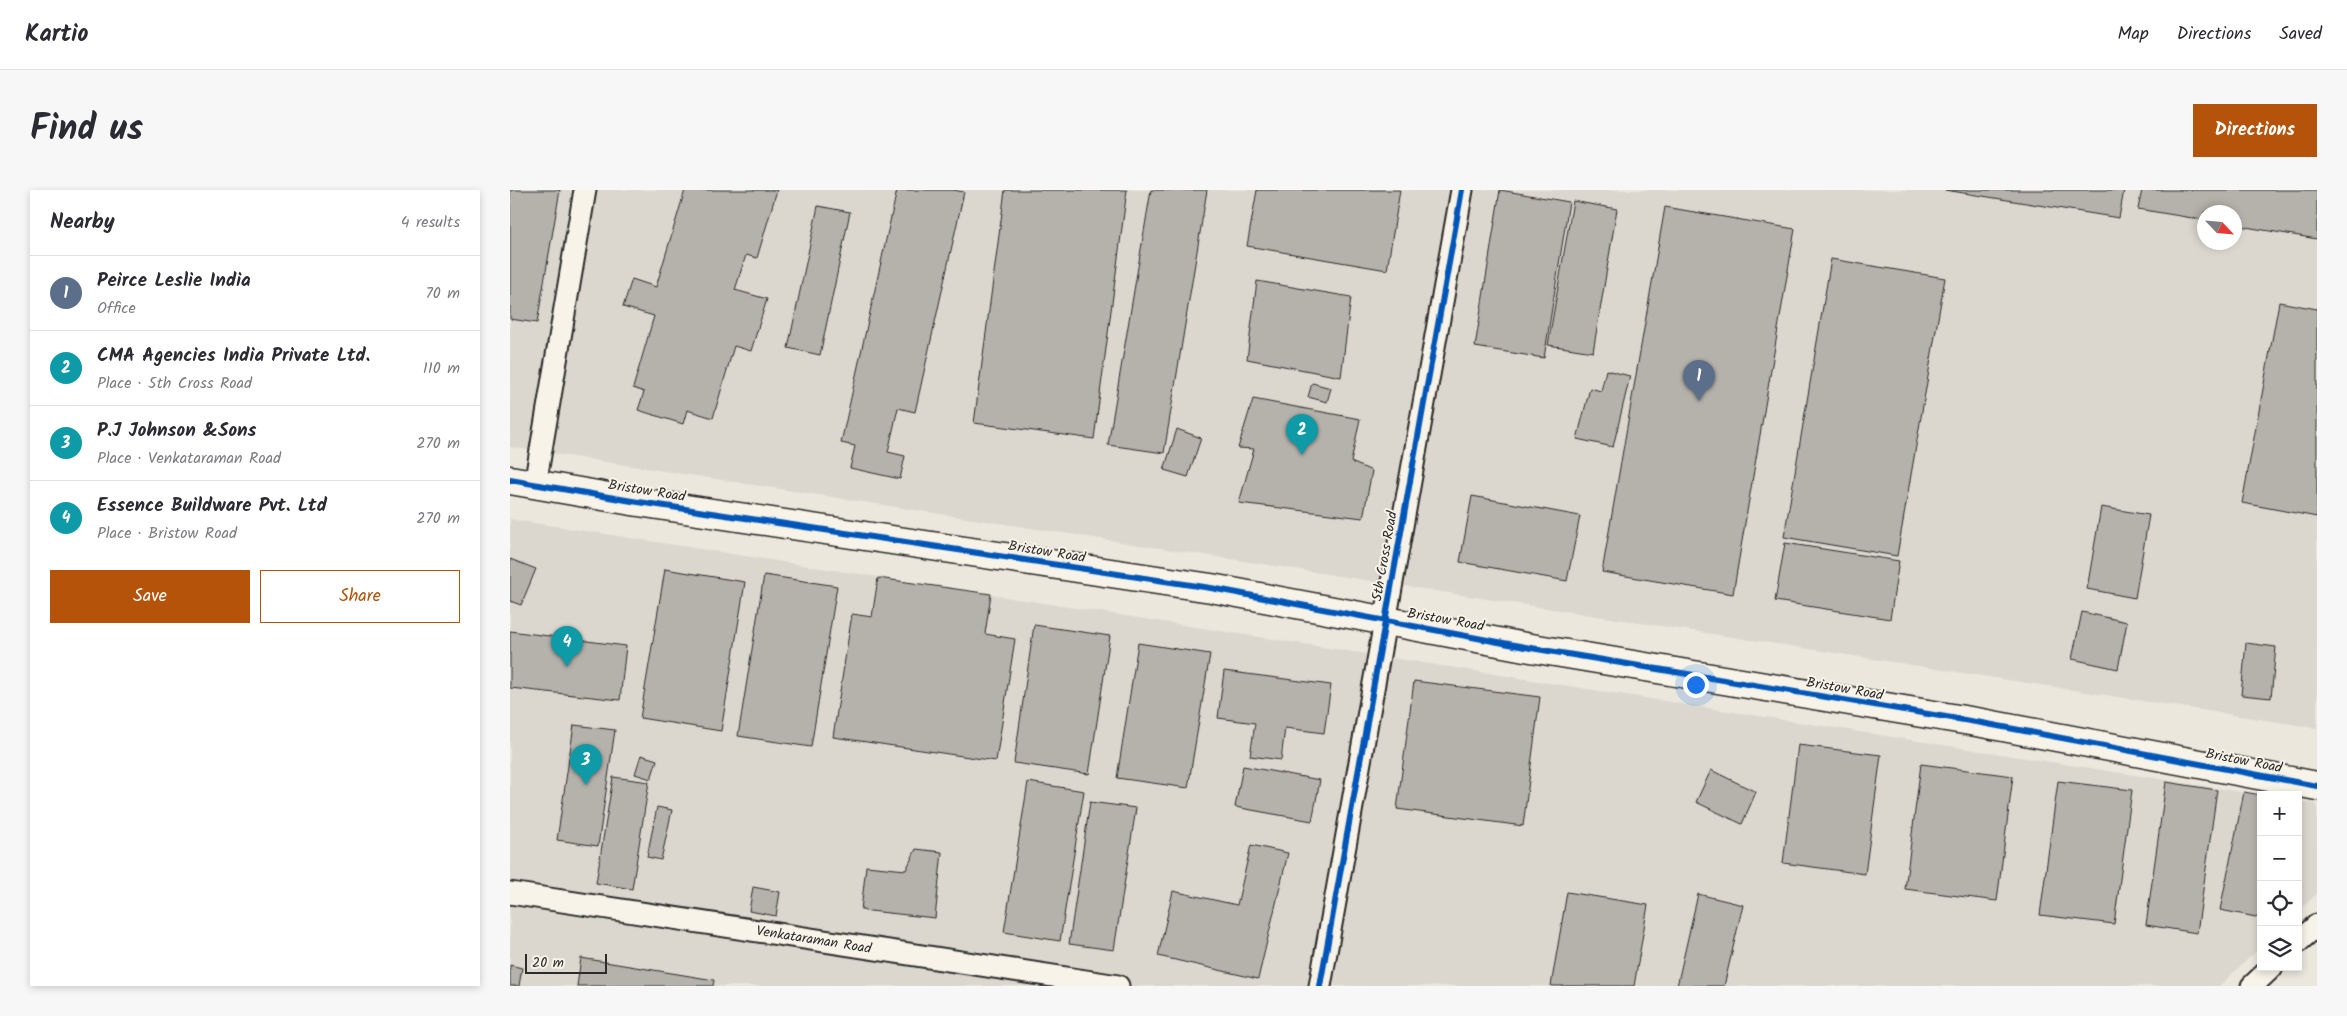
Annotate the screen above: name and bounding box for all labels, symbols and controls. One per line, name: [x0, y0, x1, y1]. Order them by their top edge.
text: Kartio: [25, 15, 88, 54]
text: Map: [2117, 20, 2149, 49]
text: Directions: [2177, 20, 2251, 49]
text: Saved: [2279, 20, 2322, 49]
text: Find us: [30, 102, 143, 158]
button: Directions: [2193, 104, 2317, 157]
north arrow: [2197, 205, 2242, 250]
text: Nearby: [50, 206, 115, 239]
text: 4 results: [401, 210, 460, 235]
text: Peirce Leslie India: [97, 266, 251, 296]
text: 1: [64, 281, 68, 306]
text: 70 m: [425, 281, 460, 306]
text: Office: [97, 296, 136, 321]
text: CMA Agencies India Private Ltd.: [97, 341, 370, 371]
text: 2: [61, 356, 71, 381]
text: 110 m: [423, 356, 460, 381]
pin: 1: [1683, 360, 1715, 401]
text: Place · 5th Cross Road: [97, 371, 252, 396]
pin: 2: [1286, 414, 1318, 455]
text: P.J Johnson &Sons: [97, 416, 256, 446]
text: 3: [62, 431, 70, 456]
text: 270 m: [416, 431, 460, 456]
text: Place · Venkataraman Road: [97, 446, 281, 471]
street label: Bristow Road: [607, 474, 688, 508]
text: Essence Buildware Pvt. Ltd: [97, 491, 327, 521]
text: 4: [62, 506, 70, 531]
text: 270 m: [416, 506, 460, 531]
street label: 5th Cross Road: [1366, 508, 1404, 603]
text: Place · Bristow Road: [97, 521, 237, 546]
street label: Bristow Road: [1007, 535, 1088, 569]
button: Save: [50, 570, 250, 623]
button: Share: [260, 570, 460, 623]
street label: Bristow Road: [1406, 602, 1487, 638]
pin: 4: [551, 626, 583, 667]
street label: Bristow Road: [1805, 671, 1886, 707]
your location: [1683, 672, 1709, 698]
street label: Bristow Road: [2204, 743, 2285, 779]
pin: 3: [570, 744, 602, 785]
map controls: [2257, 791, 2302, 971]
button: +: [2257, 791, 2302, 836]
button: −: [2257, 836, 2302, 881]
button: locate: [2257, 881, 2302, 926]
street label: Venkataraman Road: [755, 920, 874, 960]
button: layers: [2257, 926, 2302, 971]
scale bar: [525, 951, 608, 974]
text: 20 m: [532, 952, 564, 974]

